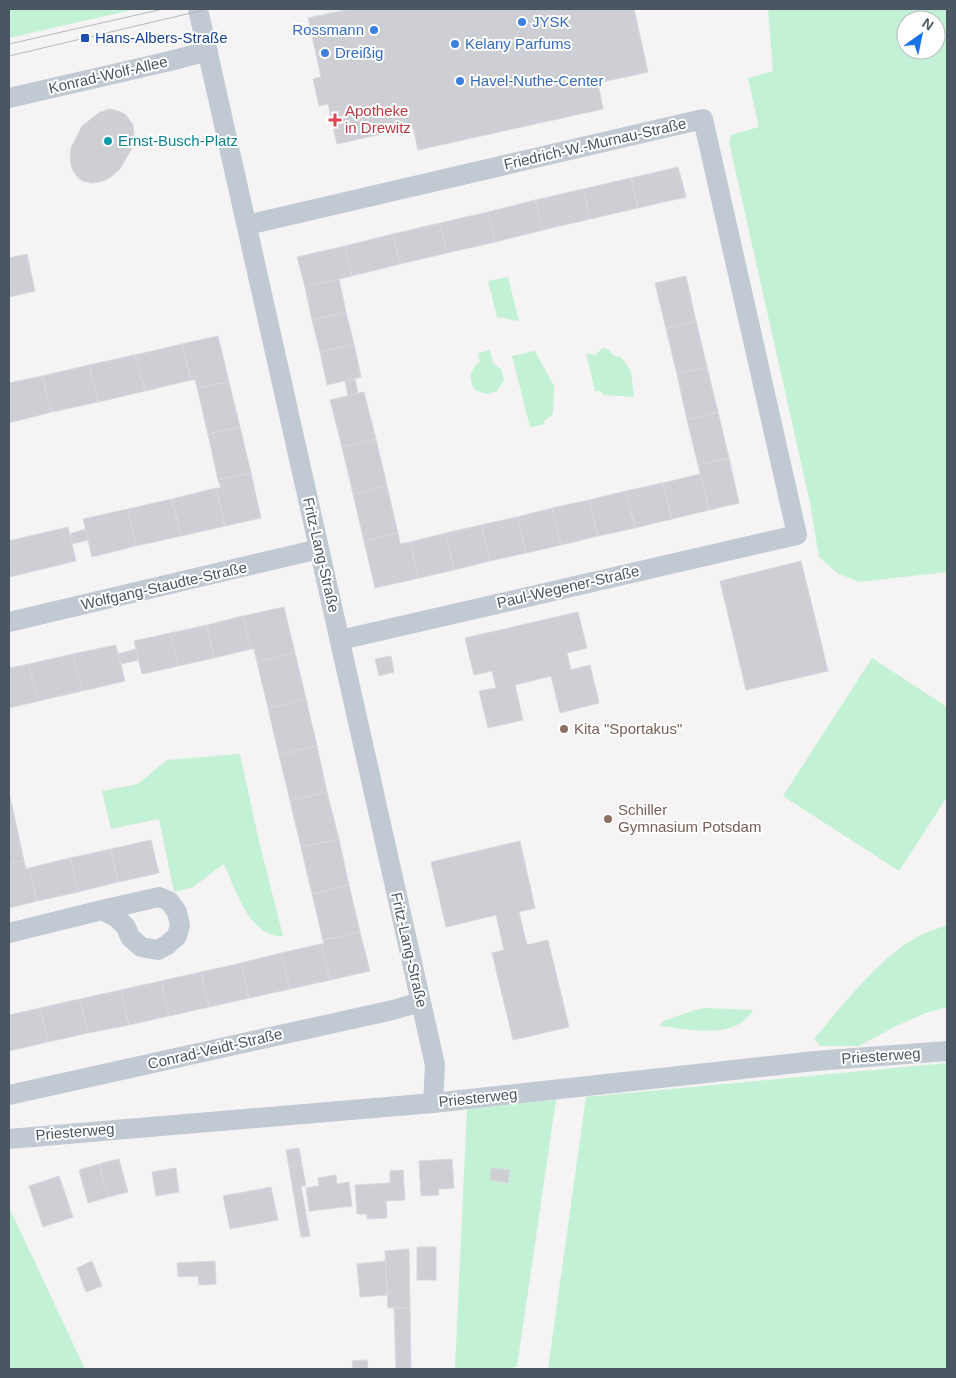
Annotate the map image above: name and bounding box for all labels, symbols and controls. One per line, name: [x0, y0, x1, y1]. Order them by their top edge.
north arrow: [896, 10, 946, 60]
place label: JYSK: [532, 13, 570, 30]
text: N: [919, 15, 937, 34]
marker: JYSK: [516, 16, 528, 28]
place label: Rossmann: [292, 21, 364, 38]
marker: Rossmann: [368, 24, 380, 36]
place label: Hans-Albers-Straße: [95, 29, 228, 46]
marker: Hans-Albers-Straße: [79, 32, 91, 44]
place label: Kelany Parfums: [465, 35, 571, 52]
marker: Kelany Parfums: [449, 38, 461, 50]
place label: Dreißig: [335, 44, 383, 61]
marker: Dreißig: [319, 47, 331, 59]
street label: Konrad-Wolf-Allee: [47, 53, 169, 96]
place label: Havel-Nuthe-Center: [470, 72, 603, 89]
marker: Havel-Nuthe-Center: [454, 75, 466, 87]
place label: Apotheke in Drewitz: [345, 102, 411, 136]
marker: Apotheke in Drewitz: [329, 114, 341, 126]
street label: Friedrich-W.-Murnau-Straße: [502, 114, 688, 173]
place label: Ernst-Busch-Platz: [118, 132, 238, 149]
marker: Ernst-Busch-Platz: [102, 135, 114, 147]
street label: Fritz-Lang-Straße: [300, 496, 343, 614]
street label: Wolfgang-Staudte-Straße: [79, 558, 249, 613]
street label: Paul-Wegener-Straße: [495, 562, 641, 611]
place label: Kita "Sportakus": [574, 720, 682, 737]
marker: Kita "Sportakus": [558, 723, 570, 735]
place label: Schiller Gymnasium Potsdam: [618, 801, 761, 835]
marker: Schiller Gymnasium Potsdam: [602, 813, 614, 825]
street label: Fritz-Lang-Straße: [388, 891, 431, 1009]
street label: Conrad-Veidt-Straße: [146, 1025, 284, 1072]
street label: Priesterweg: [841, 1044, 921, 1067]
street label: Priesterweg: [438, 1085, 518, 1110]
street label: Priesterweg: [35, 1120, 115, 1143]

